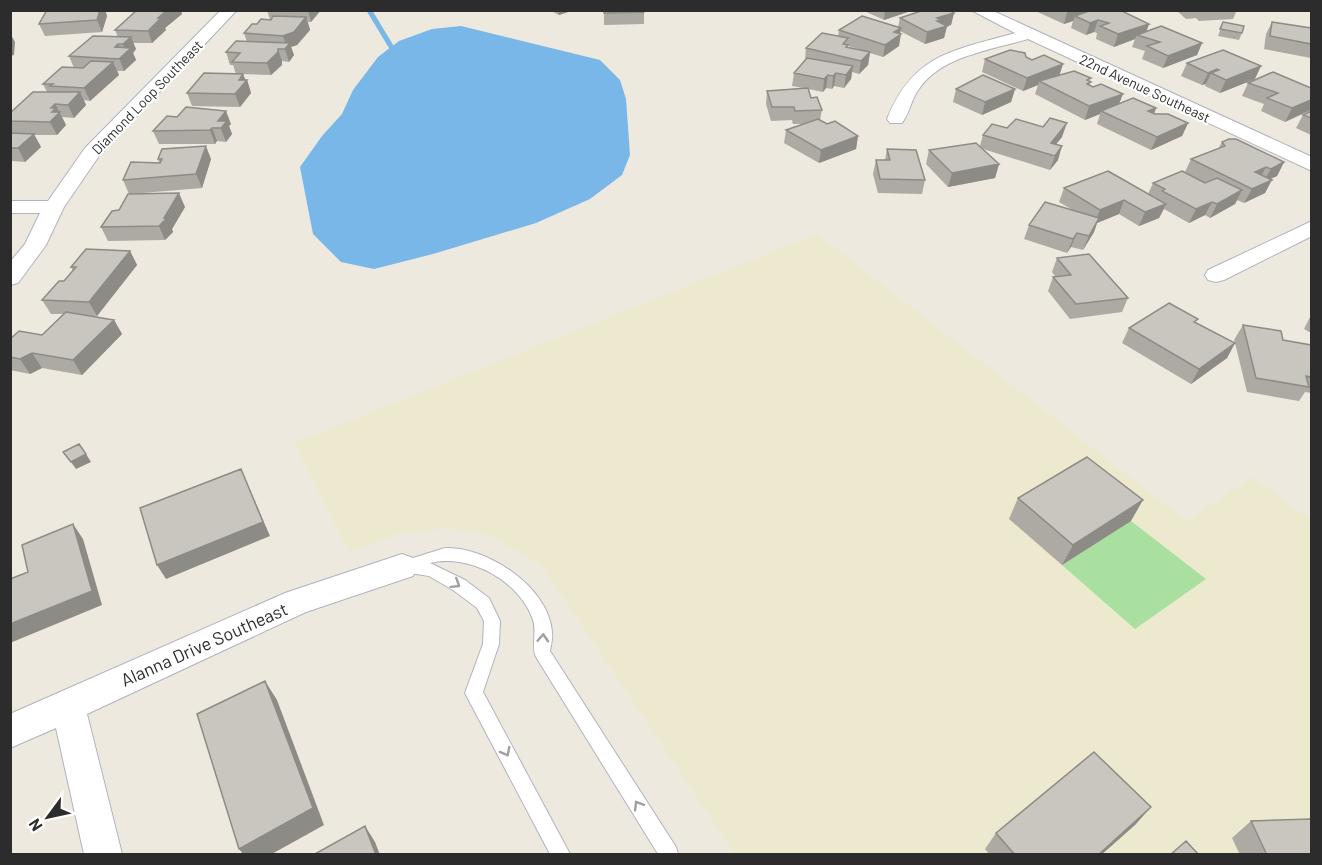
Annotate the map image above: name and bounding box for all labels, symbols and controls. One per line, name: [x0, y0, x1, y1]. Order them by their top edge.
street label: Diamond Loop Southeast: [88, 36, 206, 158]
street label: 22nd Avenue Southeast: [1077, 50, 1213, 126]
one-way arrow: [450, 576, 460, 588]
street label: Alanna Drive Southeast: [117, 597, 291, 691]
one-way arrow: [537, 633, 550, 642]
one-way arrow: [498, 745, 510, 756]
north arrow: [18, 787, 78, 847]
one-way arrow: [634, 801, 646, 811]
text: N: [24, 816, 46, 835]

